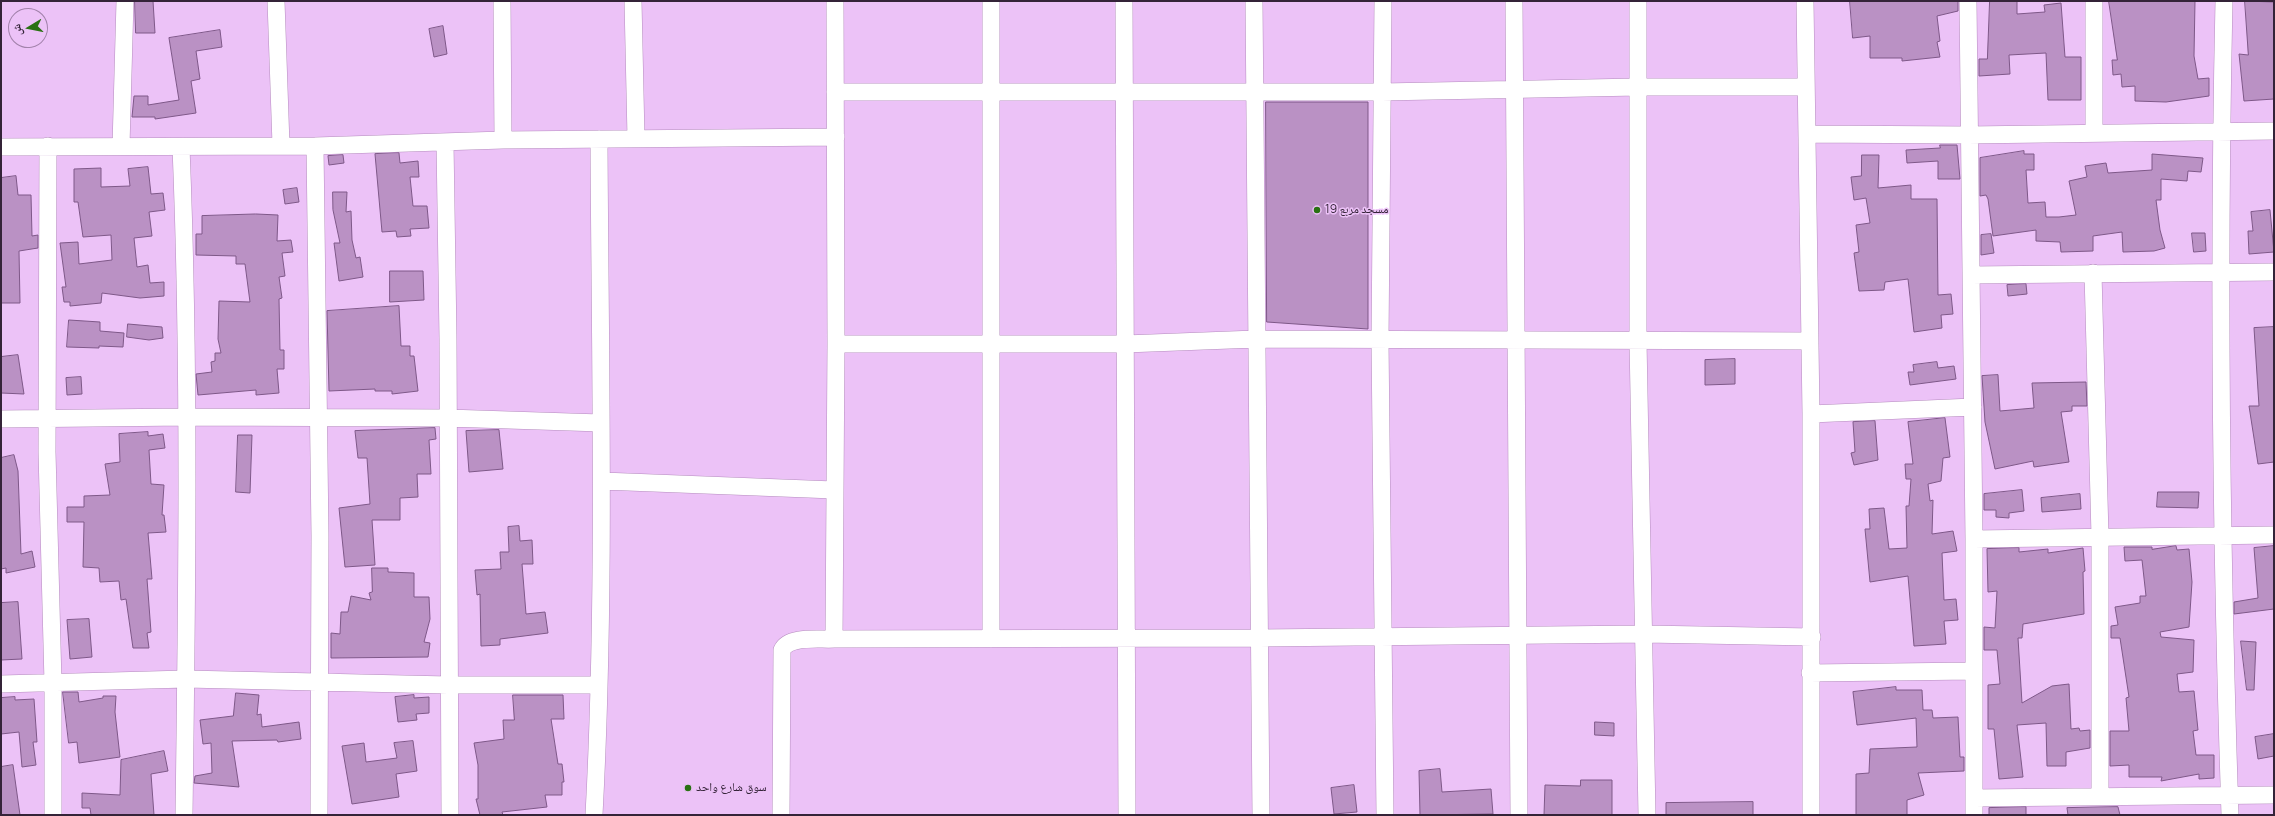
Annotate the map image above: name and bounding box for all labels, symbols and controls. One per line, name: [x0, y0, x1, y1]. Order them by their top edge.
north arrow: [8, 8, 48, 48]
text: ش: [8, 23, 25, 37]
place label: مسجد مربع 19: [1325, 203, 1388, 217]
marker: مسجد مربع 19: [1312, 205, 1322, 215]
place label: سوق شارع واحد: [696, 781, 767, 795]
marker: سوق شارع واحد: [683, 783, 693, 793]

